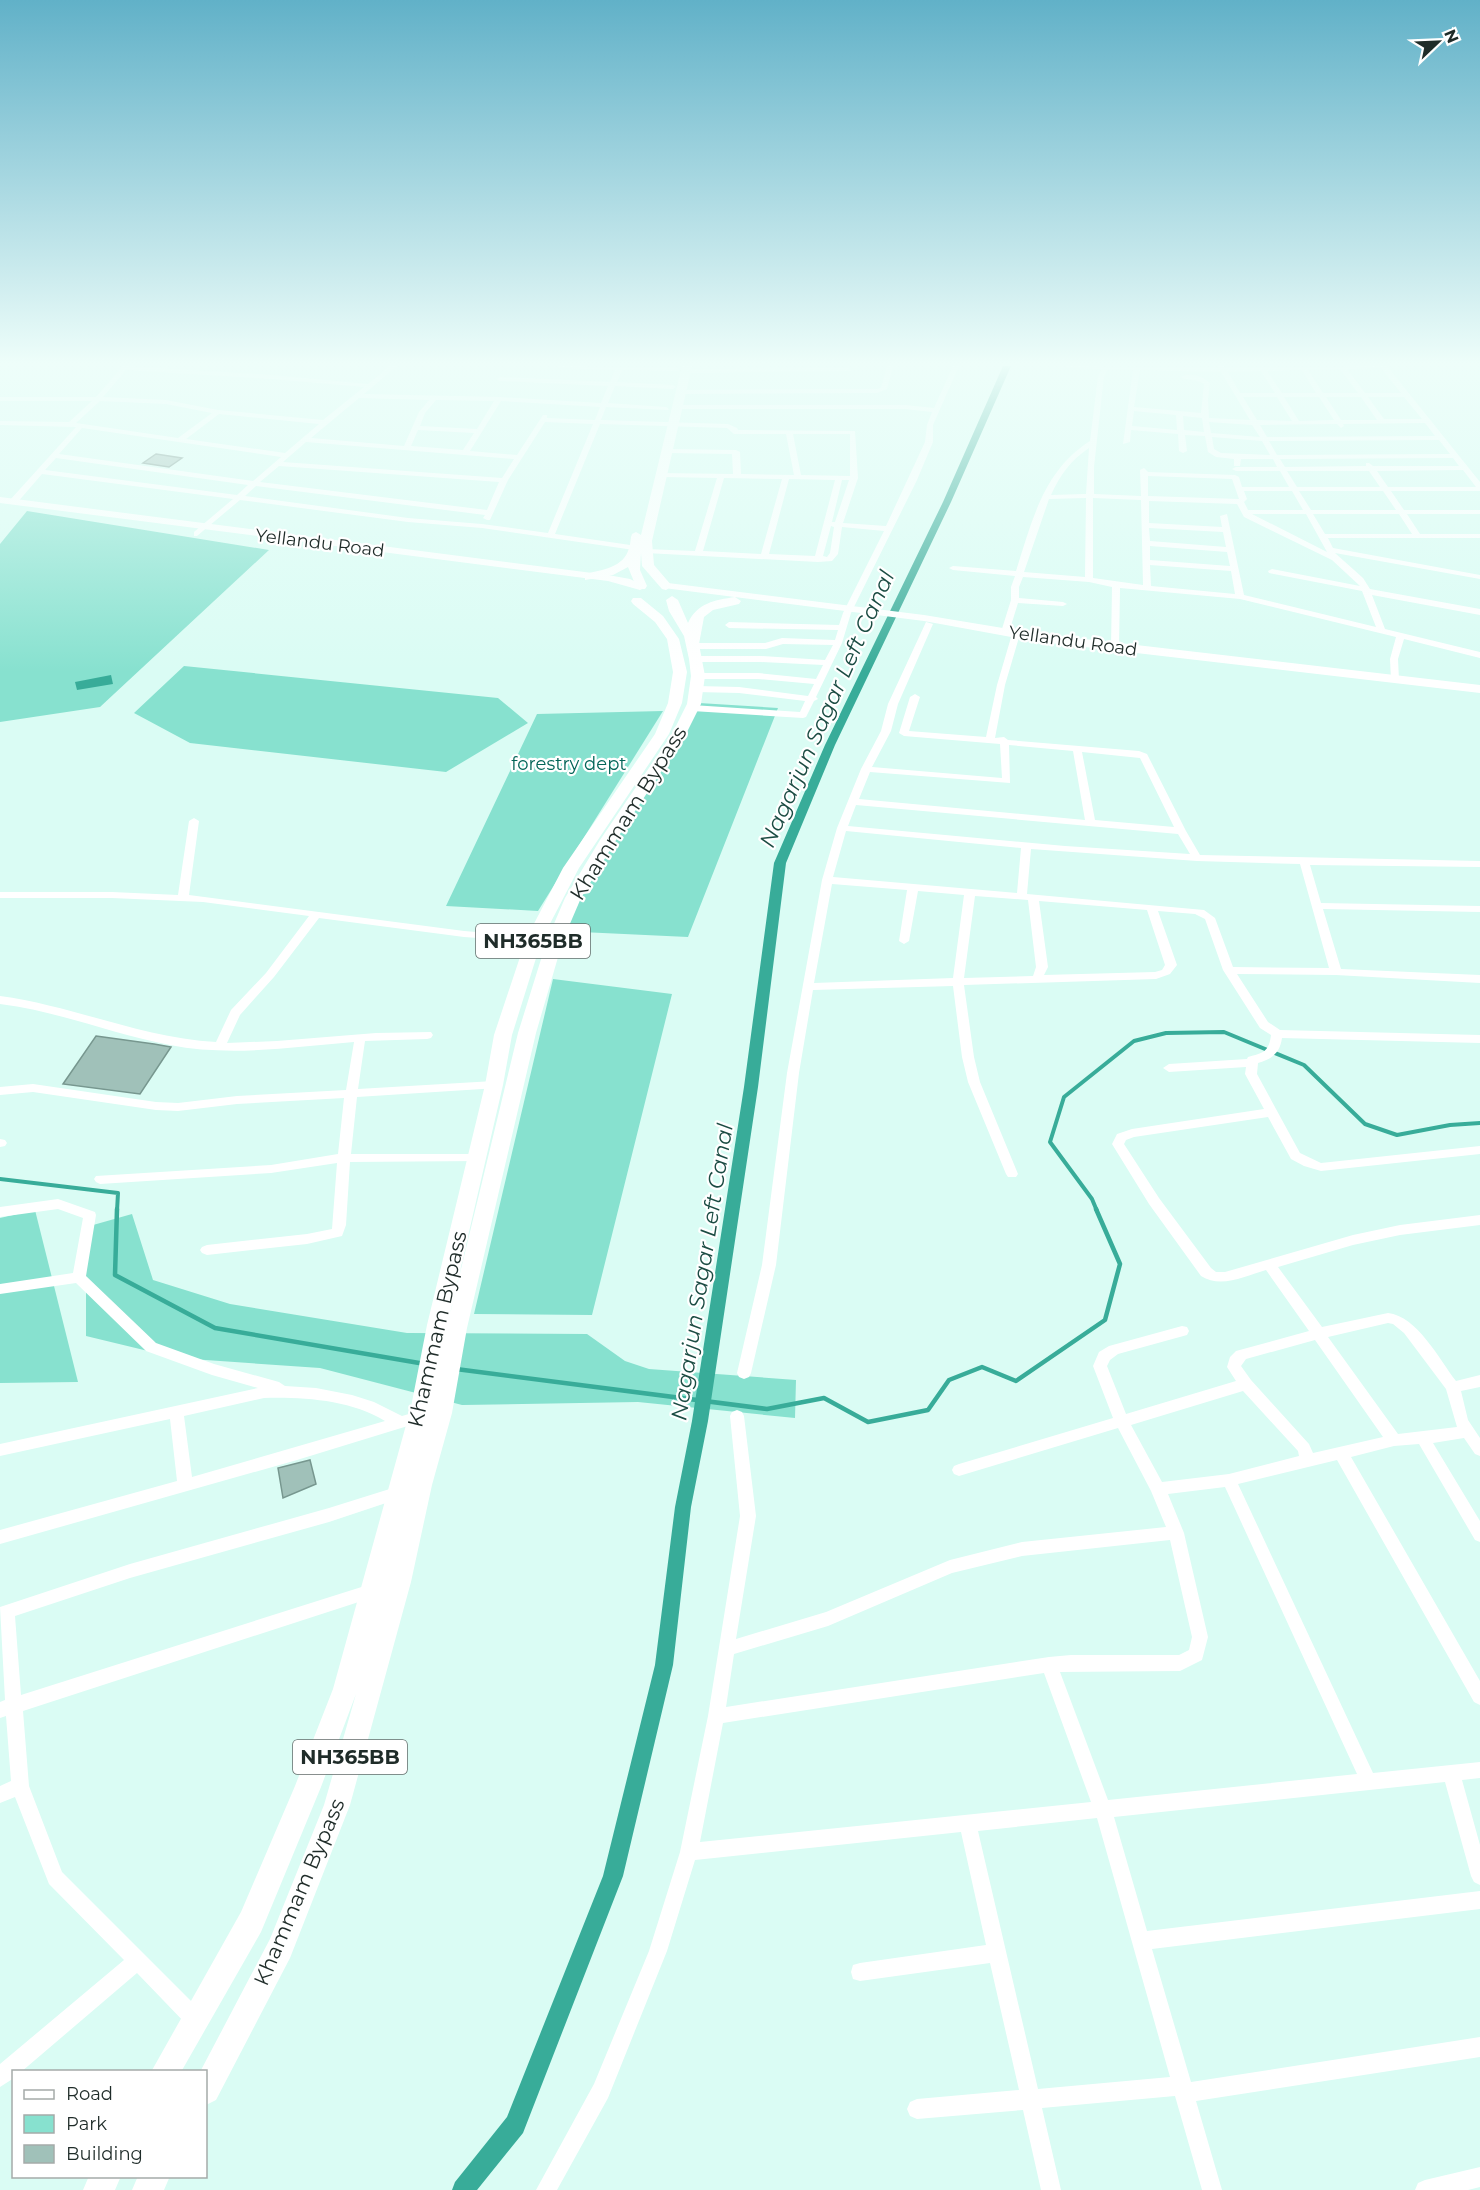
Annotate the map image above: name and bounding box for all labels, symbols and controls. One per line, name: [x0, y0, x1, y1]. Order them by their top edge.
north arrow: [1408, 12, 1468, 72]
text: N: [1440, 27, 1463, 46]
street label: Yellandu Road: [254, 524, 386, 562]
water label: Nagarjun Sagar Left Canal: [754, 566, 900, 852]
street label: Yellandu Road: [1007, 621, 1139, 661]
street label: Khammam Bypass: [564, 721, 692, 905]
park label: forestry dept: [511, 753, 627, 775]
road number: NH365BB: [476, 924, 590, 958]
water label: Nagarjun Sagar Left Canal: [665, 1122, 739, 1422]
street label: Khammam Bypass: [402, 1228, 472, 1430]
road number: NH365BB: [293, 1740, 407, 1774]
street label: Khammam Bypass: [248, 1795, 350, 1989]
legend: [12, 2070, 207, 2178]
text: Road: [66, 2083, 113, 2105]
text: Park: [66, 2113, 107, 2135]
text: Building: [66, 2143, 143, 2165]

